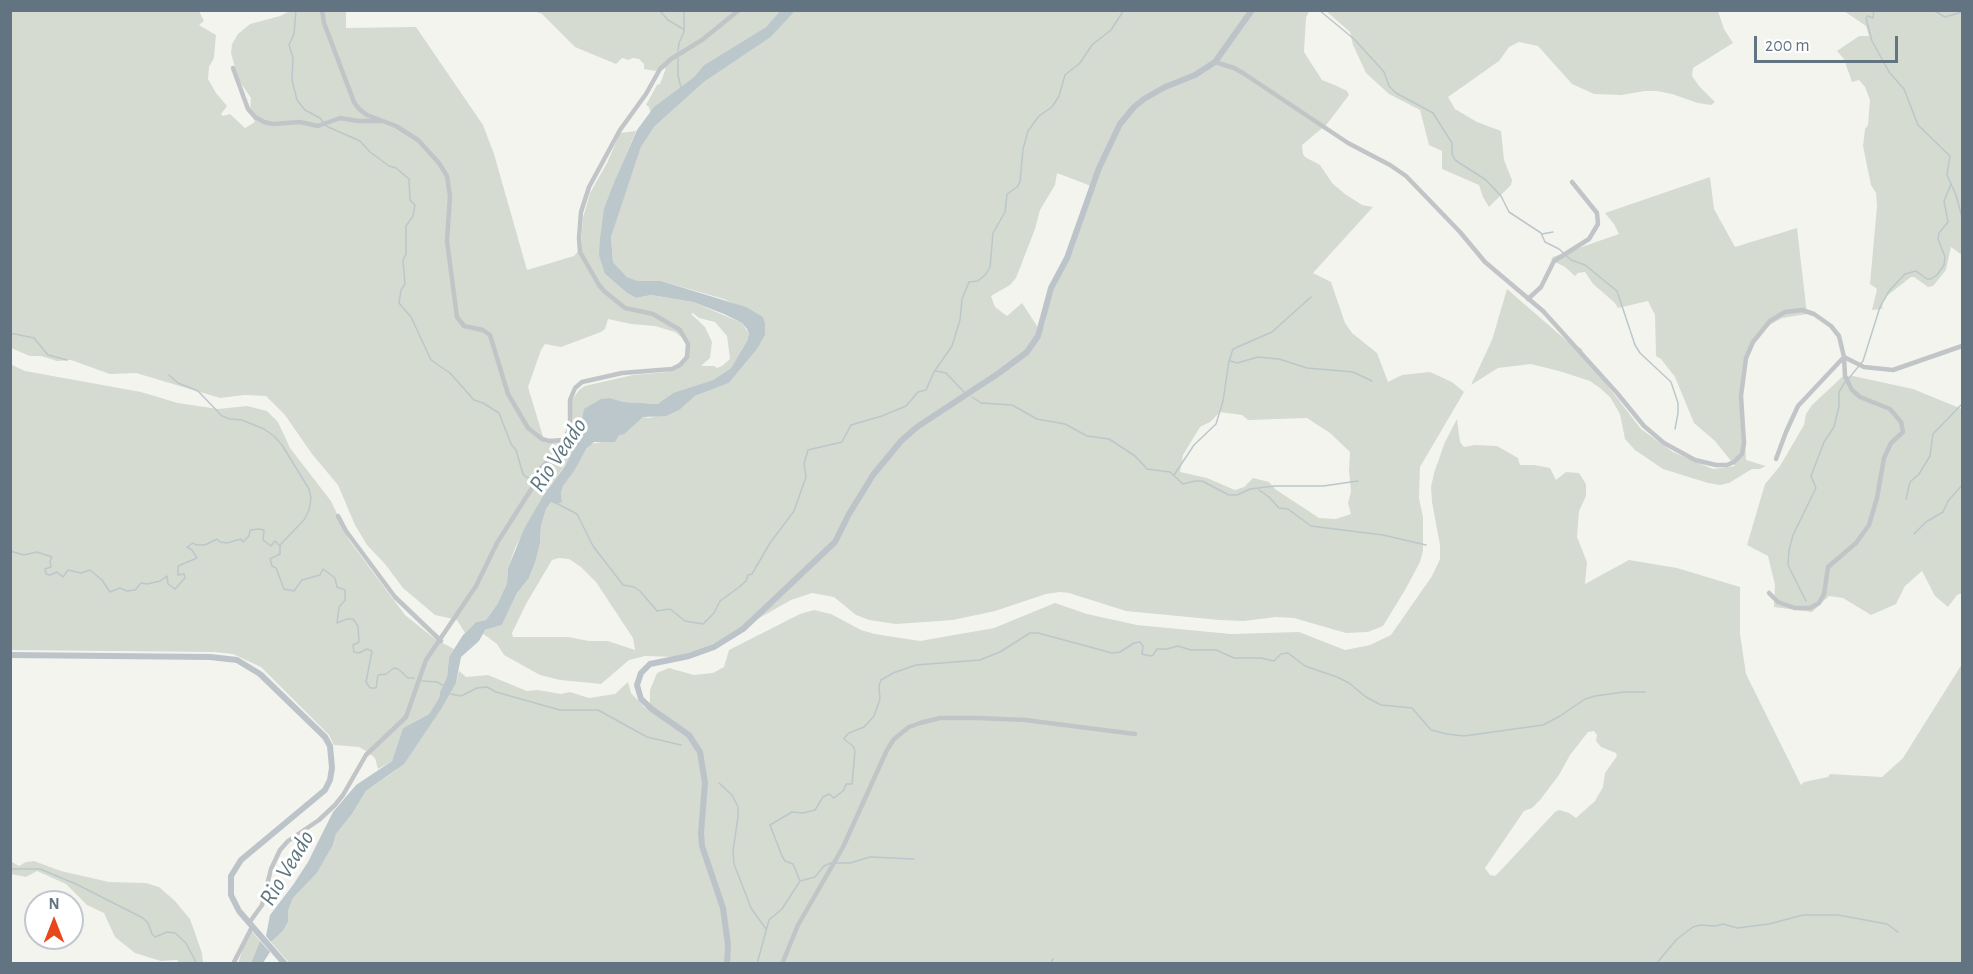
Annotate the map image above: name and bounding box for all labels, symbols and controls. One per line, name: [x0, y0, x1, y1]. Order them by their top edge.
scale bar: [1757, 24, 1901, 62]
text: 200 m: [1765, 37, 1810, 55]
water label: Rio Veado: [523, 413, 593, 497]
water label: Rio Veado: [253, 825, 321, 911]
north arrow: [24, 890, 84, 950]
text: N: [48, 896, 60, 912]

